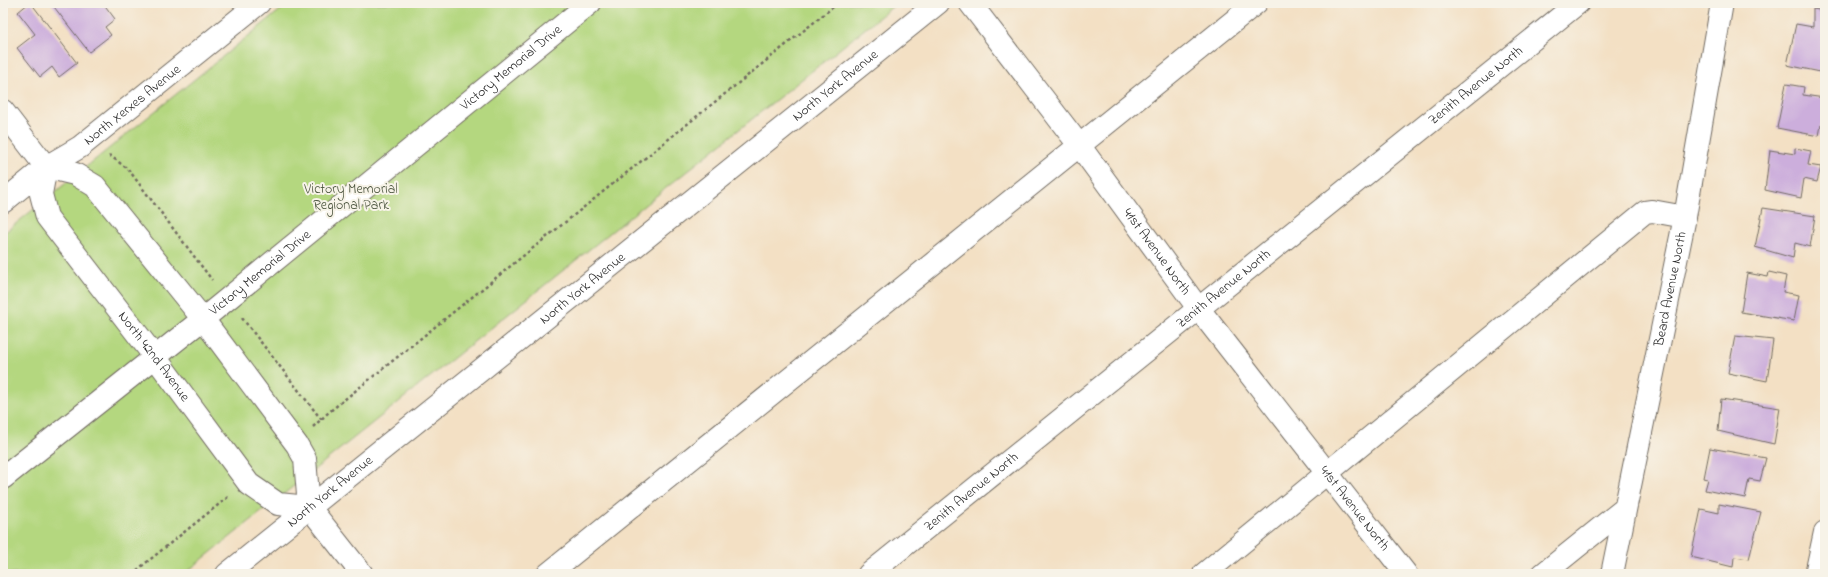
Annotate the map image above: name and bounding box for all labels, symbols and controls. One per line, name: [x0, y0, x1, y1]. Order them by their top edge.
street label: Victory Memorial Drive: [455, 19, 567, 116]
street label: Zenith Avenue North: [1424, 41, 1528, 130]
street label: North York Avenue: [788, 44, 883, 127]
street label: North Xerxes Avenue: [79, 59, 186, 151]
park label: Victory Memorial Regional Park: [303, 179, 398, 217]
street label: 41st Avenue North: [1118, 204, 1196, 300]
street label: Victory Memorial Drive: [204, 224, 316, 321]
street label: Beard Avenue North: [1648, 230, 1692, 349]
street label: Zenith Avenue North: [1171, 244, 1275, 333]
street label: North York Avenue: [535, 247, 631, 330]
street label: North 42nd Avenue: [113, 307, 196, 407]
street label: Zenith Avenue North: [919, 447, 1023, 537]
street label: North York Avenue: [282, 450, 378, 532]
street label: 41st Avenue North: [1314, 461, 1395, 555]

